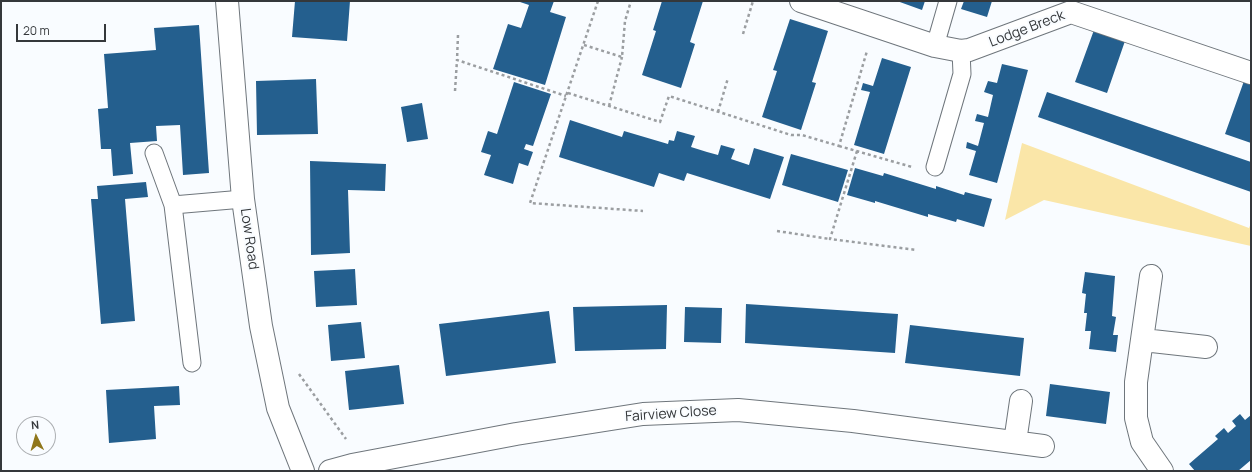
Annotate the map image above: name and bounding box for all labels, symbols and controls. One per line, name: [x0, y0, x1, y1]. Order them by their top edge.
street label: Lodge Breck: [987, 7, 1067, 51]
scale bar: [18, 16, 108, 42]
text: 20 m: [23, 22, 50, 39]
street label: Low Road: [236, 207, 262, 271]
street label: Fairview Close: [625, 402, 717, 426]
north arrow: [16, 416, 56, 456]
text: N: [30, 417, 40, 432]

